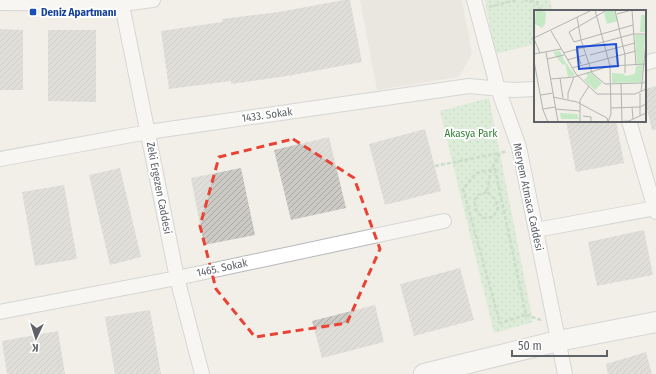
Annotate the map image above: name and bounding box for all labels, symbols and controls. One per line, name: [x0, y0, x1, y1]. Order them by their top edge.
place label: Deniz Apartmanı: [41, 6, 116, 19]
marker: Deniz Apartmanı: [28, 7, 38, 17]
inset map: [534, 10, 646, 122]
street label: 1433. Sokak: [241, 105, 294, 125]
park label: Akasya Park: [445, 127, 498, 140]
street label: Zeki Ergezen Caddesi: [144, 141, 174, 235]
street label: Meryem Atmaca Caddesi: [510, 142, 546, 252]
street label: 1465. Sokak: [195, 256, 249, 280]
north arrow: [16, 318, 56, 358]
scale bar: [512, 332, 607, 358]
text: 50 m: [518, 339, 542, 353]
text: K: [31, 341, 39, 354]

